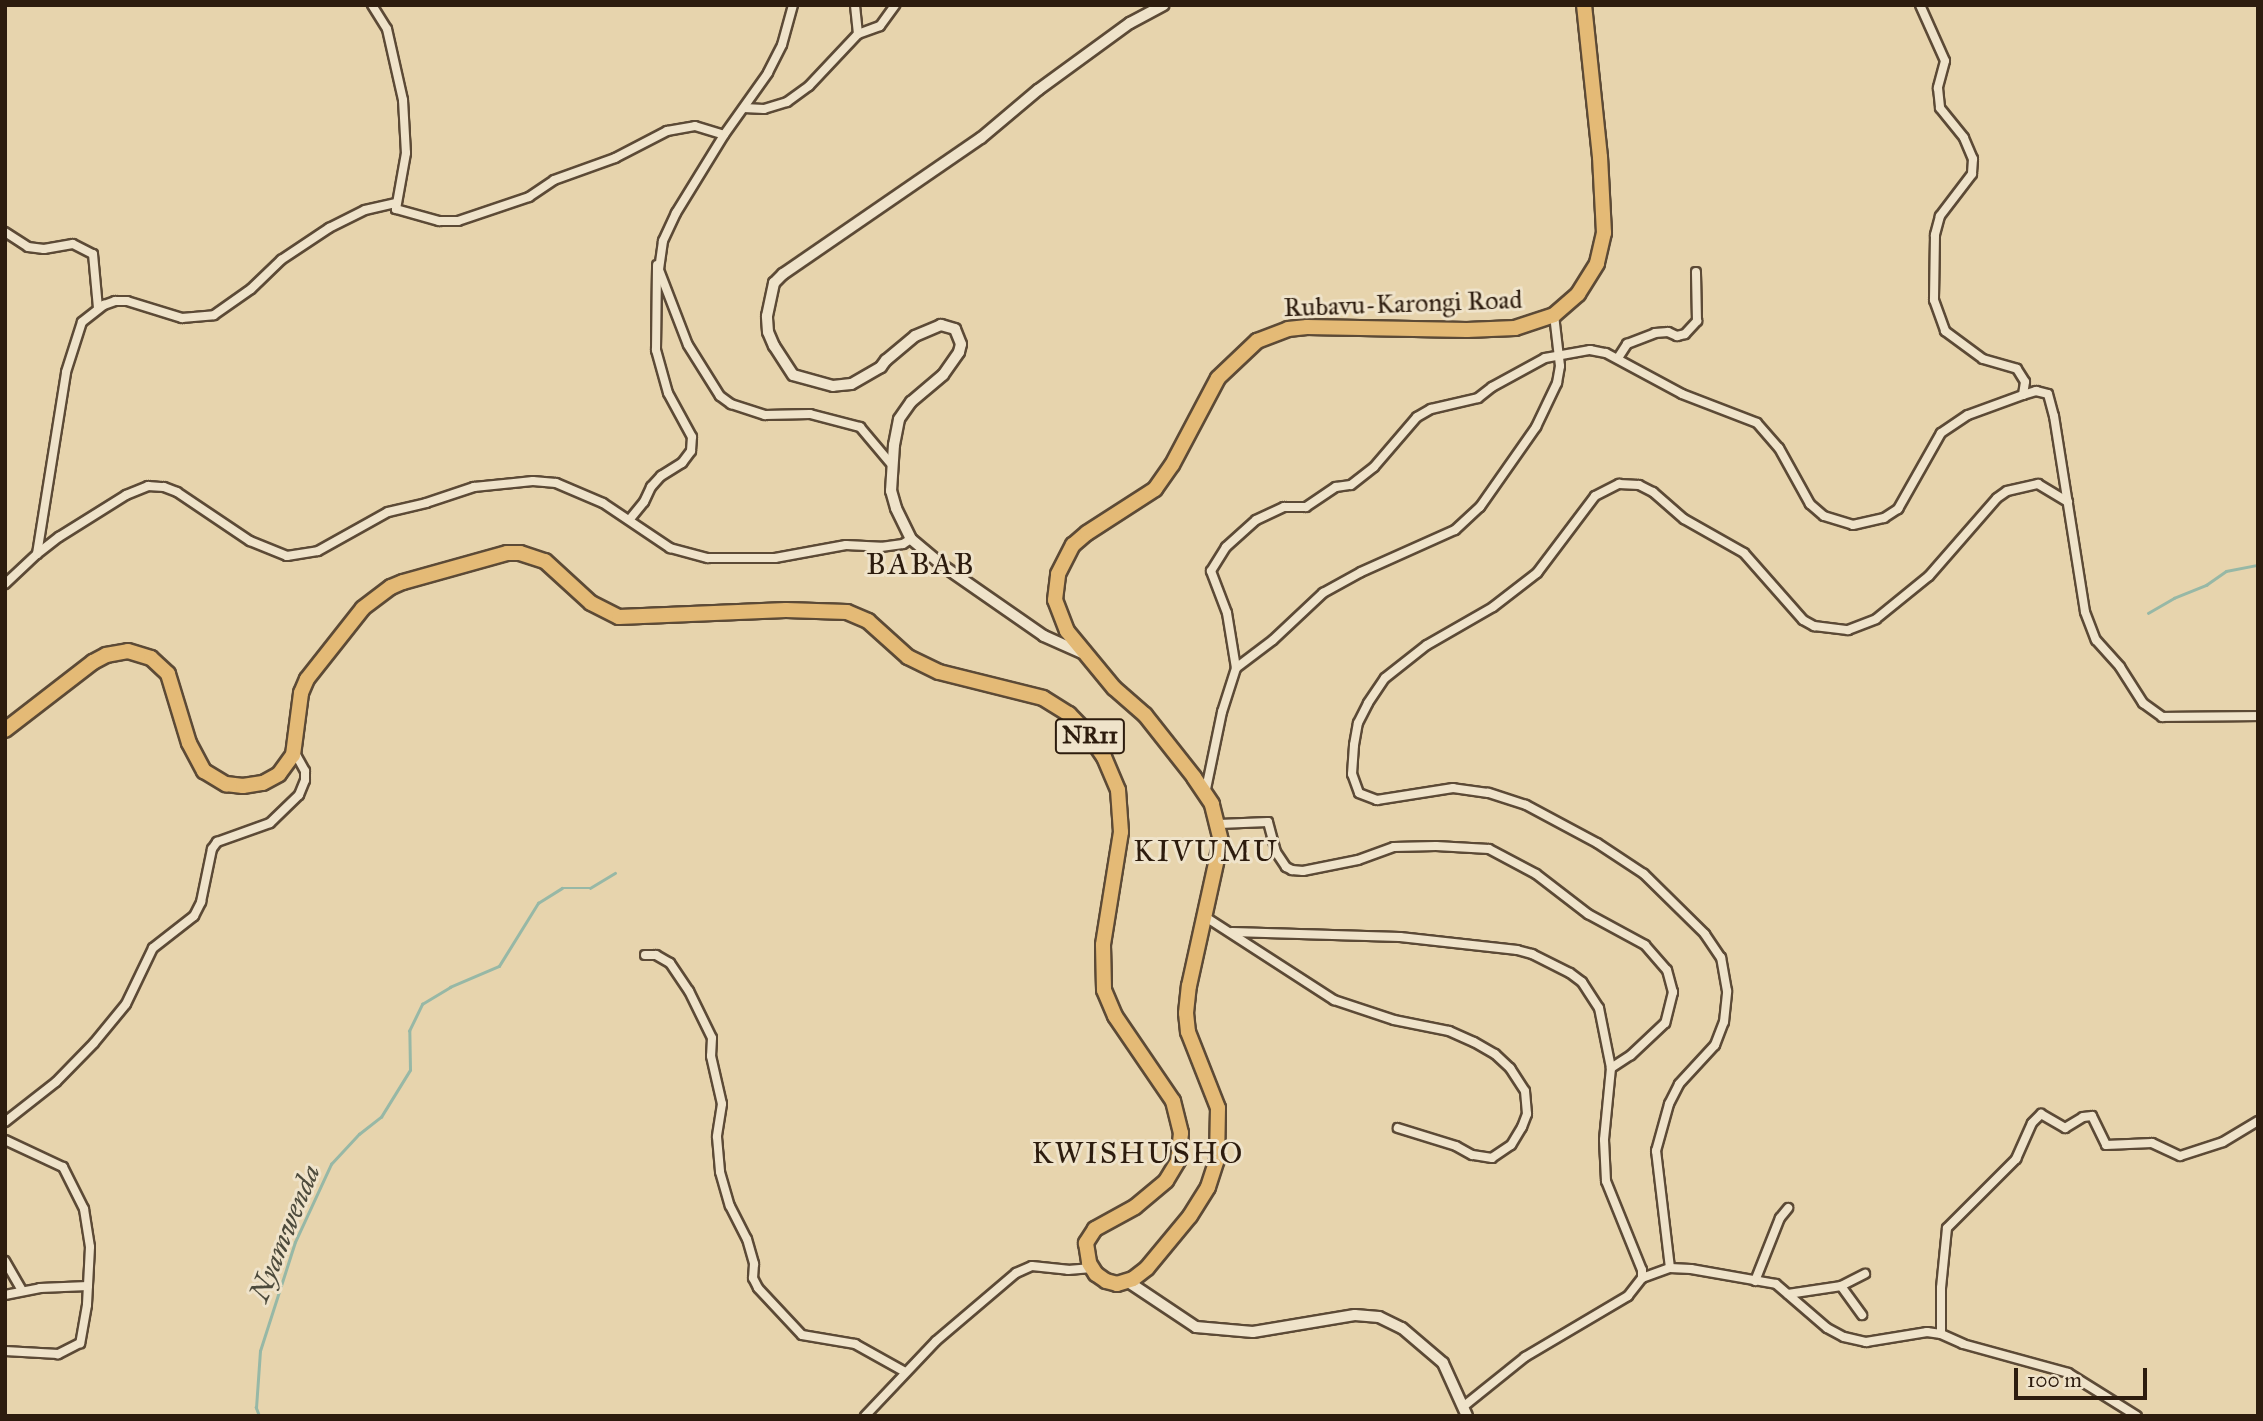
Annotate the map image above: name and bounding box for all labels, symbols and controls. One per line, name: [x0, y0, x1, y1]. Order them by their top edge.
street label: Rubavu-Karongi Road: [1283, 284, 1523, 324]
district label: BABAB: [867, 546, 975, 582]
road number: NR11: [1053, 716, 1127, 756]
district label: KIVUMU: [1134, 833, 1278, 869]
district label: KWISHUSHO: [1033, 1135, 1243, 1171]
water label: Nyamwenda: [242, 1160, 328, 1306]
scale bar: [2018, 1354, 2151, 1398]
text: 100 m: [2027, 1367, 2082, 1393]

